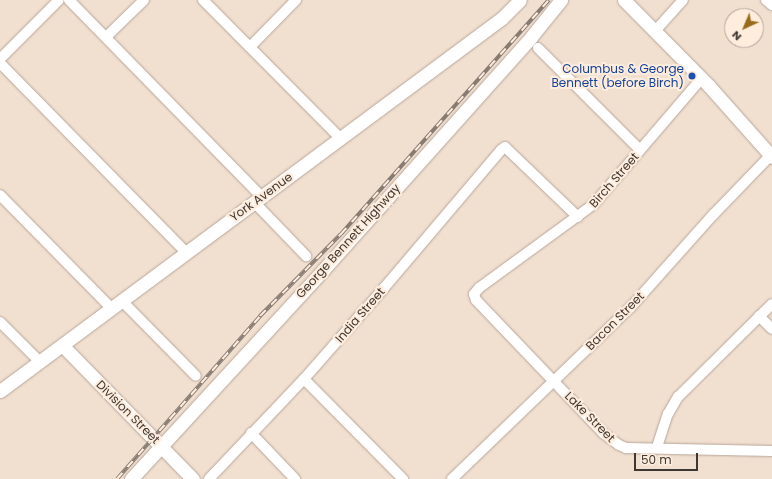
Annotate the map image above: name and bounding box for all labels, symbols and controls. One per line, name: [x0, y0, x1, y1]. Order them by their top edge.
north arrow: [724, 8, 764, 48]
text: N: [728, 27, 745, 45]
place label: Columbus & George Bennett (before Birch): [552, 62, 684, 90]
marker: Columbus & George Bennett (before Birch): [687, 71, 697, 81]
street label: Birch Street: [586, 150, 642, 210]
street label: York Avenue: [227, 170, 295, 224]
street label: George Bennett Highway: [293, 181, 403, 301]
street label: India Street: [332, 285, 388, 345]
street label: Bacon Street: [583, 289, 647, 353]
street label: Division Street: [93, 377, 163, 447]
street label: Lake Street: [562, 389, 618, 445]
scale bar: [636, 445, 700, 471]
text: 50 m: [641, 451, 672, 468]

